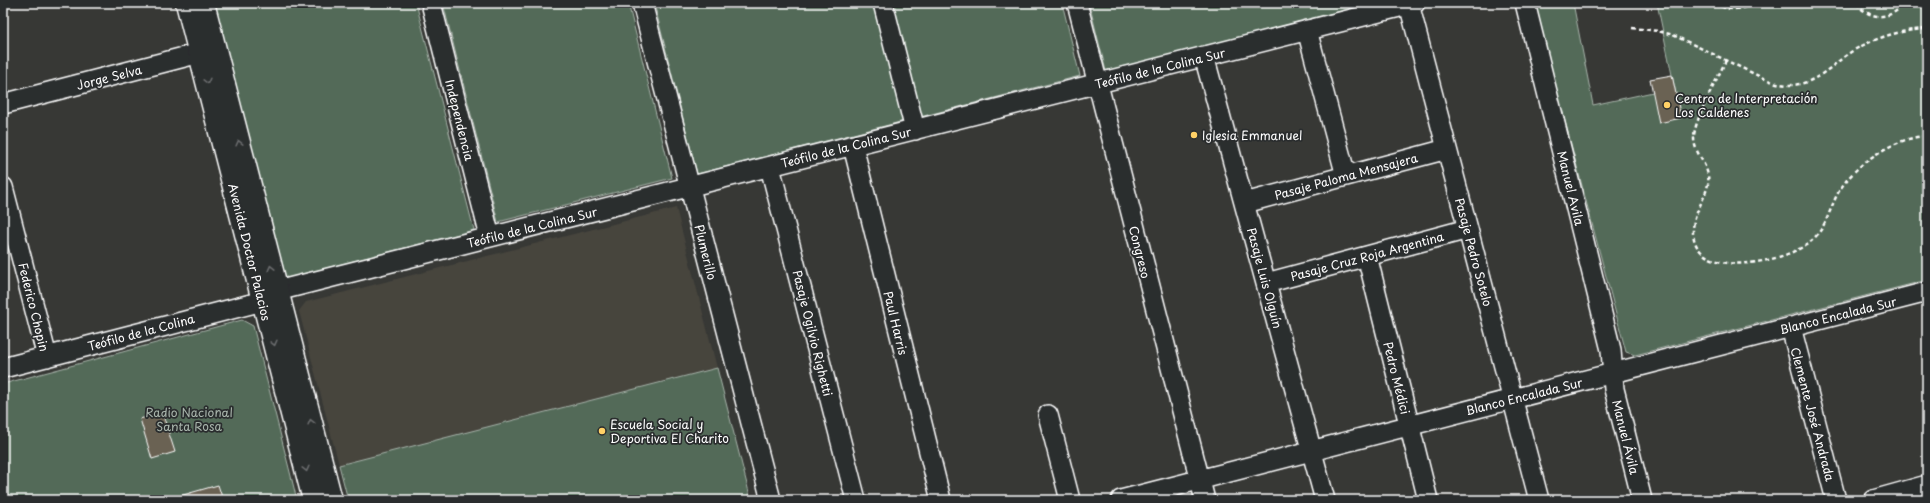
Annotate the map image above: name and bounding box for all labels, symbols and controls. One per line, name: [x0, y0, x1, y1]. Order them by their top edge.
street label: Teófilo de la Colina Sur: [1093, 43, 1227, 93]
street label: Jorge Selva: [74, 60, 144, 94]
street label: Independencia: [441, 77, 479, 163]
one-way arrow: [202, 78, 211, 85]
place label: Centro de Interpretación Los Caldenes: [1675, 89, 1818, 121]
marker: Centro de Interpretación Los Caldenes: [1662, 100, 1672, 110]
street label: Teófilo de la Colina Sur: [779, 122, 913, 172]
place label: Iglesia Emmanuel: [1202, 126, 1302, 144]
marker: Iglesia Emmanuel: [1189, 130, 1199, 140]
one-way arrow: [235, 139, 244, 146]
street label: Pasaje Paloma Mensajera: [1272, 148, 1420, 204]
street label: Manuel Avila: [1553, 149, 1589, 228]
street label: Avenida Doctor Palacios: [224, 181, 276, 323]
street label: Pasaje Pedro Sotelo: [1451, 196, 1497, 309]
street label: Teófilo de la Colina Sur: [465, 202, 599, 252]
street label: Plumerillo: [690, 222, 722, 282]
street label: Congreso: [1125, 224, 1155, 281]
street label: Pasaje Luis Olguín: [1243, 226, 1287, 330]
street label: Pasaje Cruz Roja Argentina: [1288, 227, 1446, 285]
street label: Federico Chopin: [14, 261, 54, 353]
one-way arrow: [268, 265, 276, 272]
street label: Pasaje Ogilvio Righetti: [789, 268, 837, 398]
street label: Paul Harris: [879, 289, 913, 357]
street label: Blanco Encalada Sur: [1777, 292, 1899, 338]
street label: Teófilo de la Colina: [86, 309, 197, 355]
one-way arrow: [269, 339, 278, 346]
street label: Pedro Médici: [1379, 340, 1415, 416]
street label: Clemente José Andrada: [1786, 345, 1840, 483]
street label: Blanco Encalada Sur: [1463, 373, 1585, 419]
street label: Manuel Ávila: [1608, 398, 1644, 477]
park label: Radio Nacional Santa Rosa: [145, 403, 233, 435]
place label: Escuela Social y Deportiva El Charito: [610, 415, 729, 447]
one-way arrow: [307, 418, 315, 425]
marker: Escuela Social y Deportiva El Charito: [597, 426, 607, 436]
one-way arrow: [301, 465, 310, 472]

